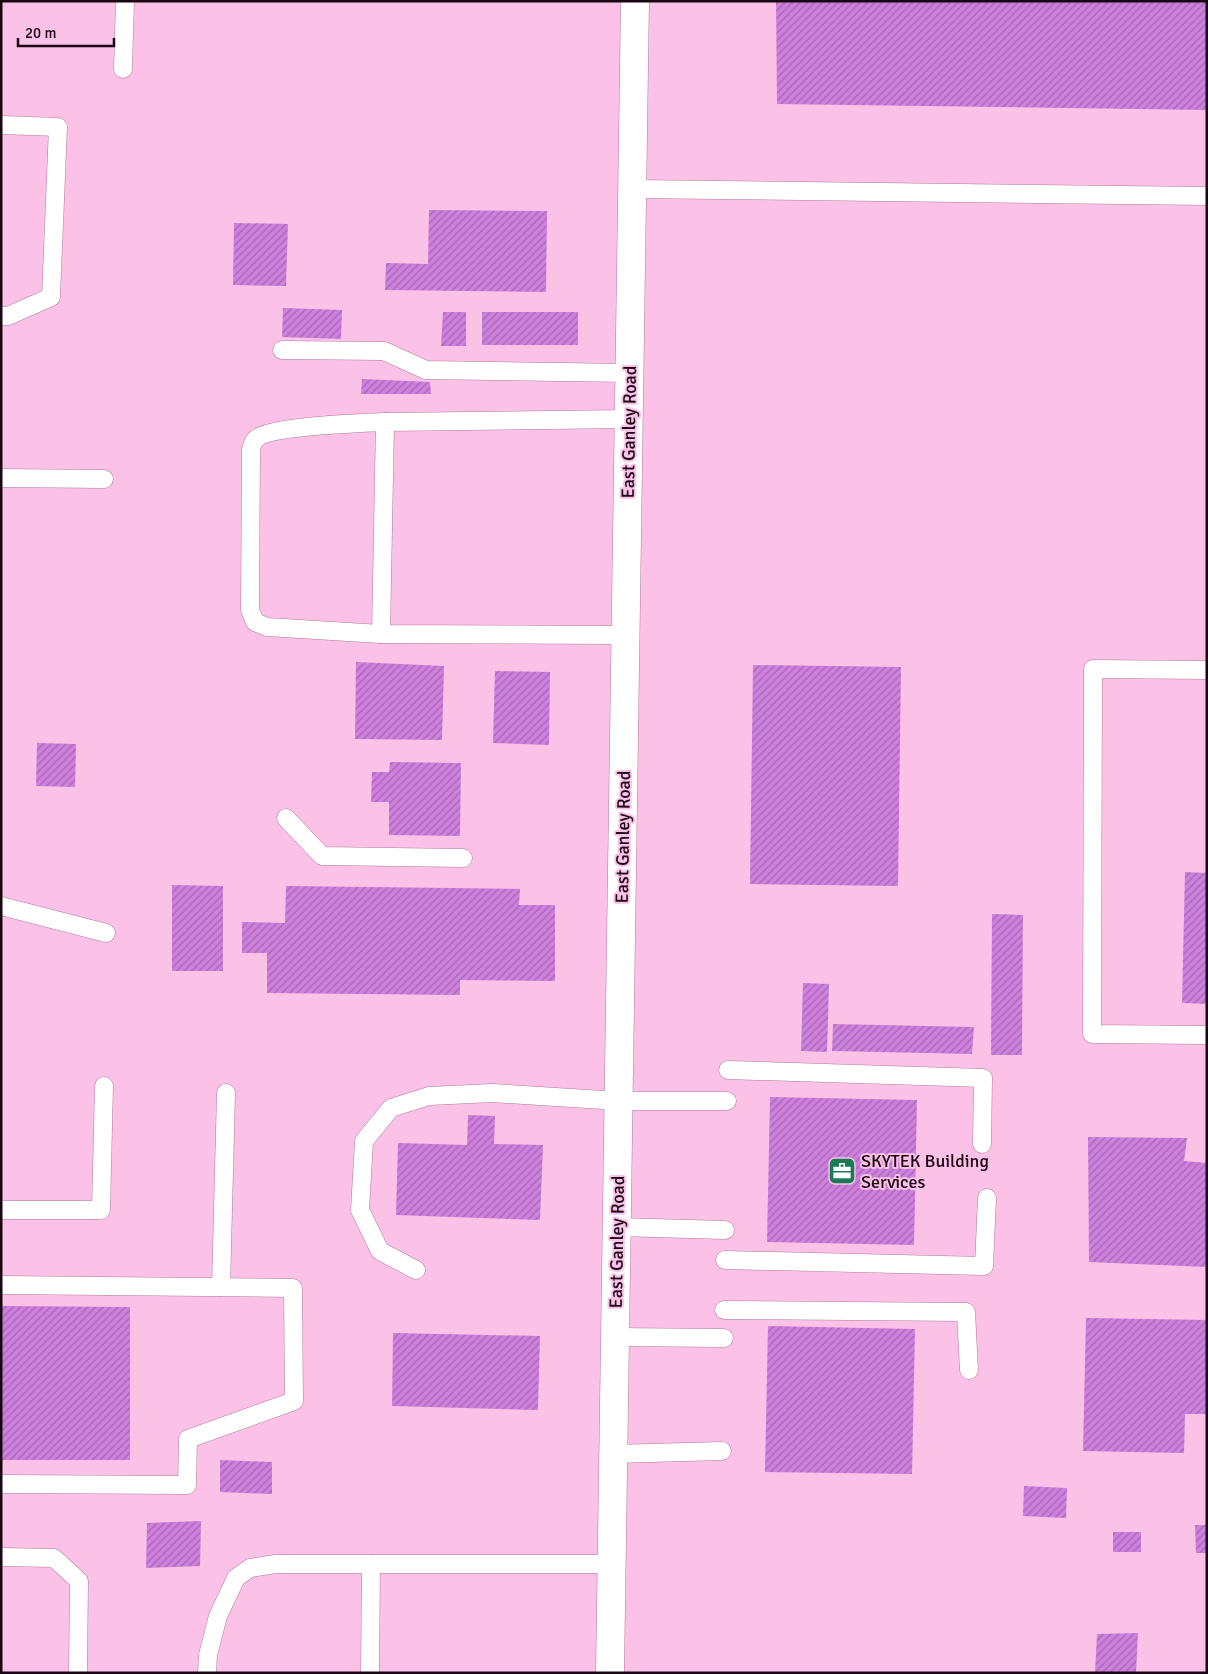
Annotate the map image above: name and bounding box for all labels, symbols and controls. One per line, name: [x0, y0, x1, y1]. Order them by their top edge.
scale bar: [18, 15, 114, 47]
text: 20 m: [25, 24, 56, 42]
street label: East Ganley Road: [617, 366, 641, 498]
street label: East Ganley Road: [611, 771, 635, 903]
place label: SKYTEK Building Services: [861, 1150, 989, 1193]
office icon: SKYTEK Building Services: [827, 1156, 857, 1186]
street label: East Ganley Road: [605, 1176, 629, 1308]

